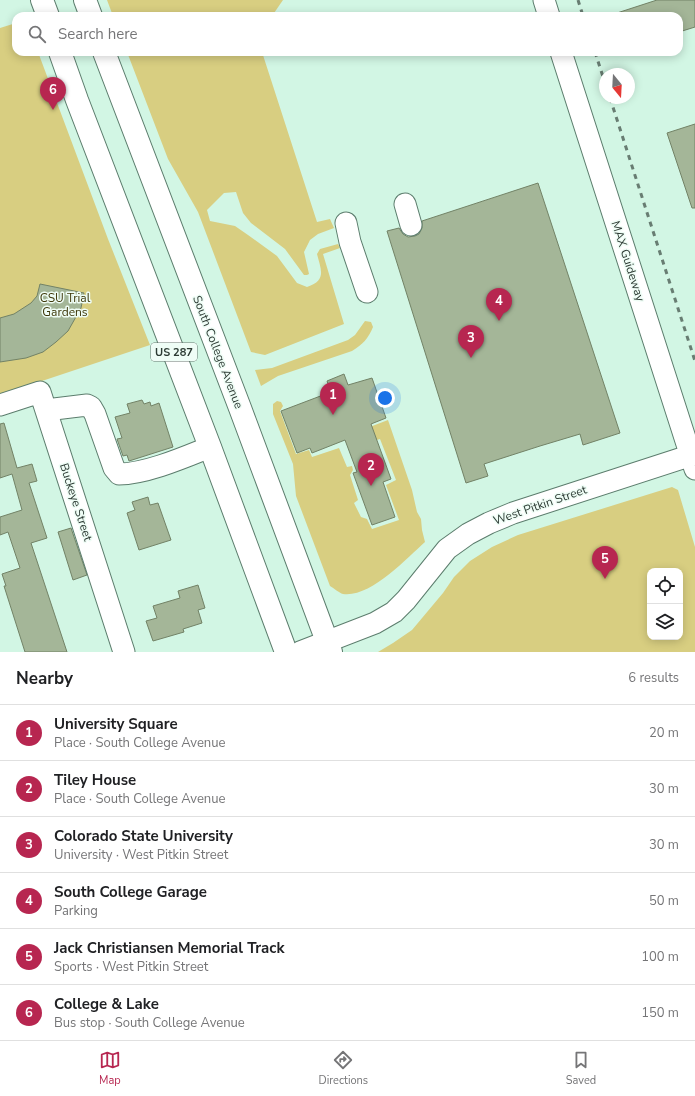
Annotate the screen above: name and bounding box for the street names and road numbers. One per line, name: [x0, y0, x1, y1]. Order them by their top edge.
street label: MAX Guideway: [607, 219, 649, 304]
street label: South College Avenue: [189, 293, 247, 411]
road number: US 287: [151, 343, 197, 361]
street label: Buckeye Street: [56, 461, 96, 544]
street label: West Pitkin Street: [491, 481, 590, 529]

